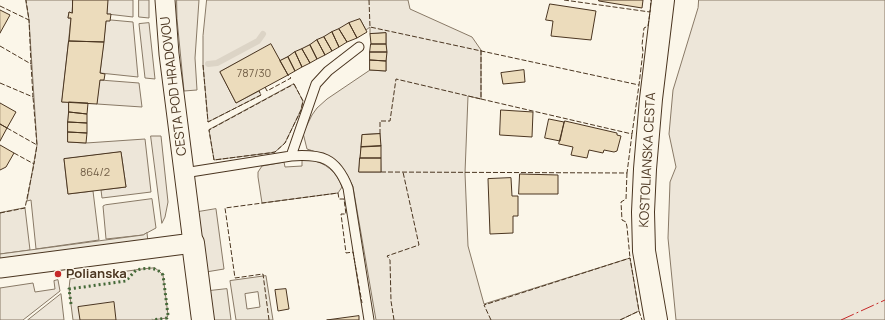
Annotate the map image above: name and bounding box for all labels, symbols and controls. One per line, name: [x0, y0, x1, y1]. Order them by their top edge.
street label: CESTA POD HRADOVOU: [158, 15, 190, 157]
house number: 787/30: [237, 67, 271, 81]
street label: KOSTOLIANSKA CESTA: [637, 92, 659, 228]
house number: 864/2: [80, 166, 110, 180]
place label: Polianska: [66, 266, 127, 282]
marker: Polianska: [53, 269, 63, 279]

